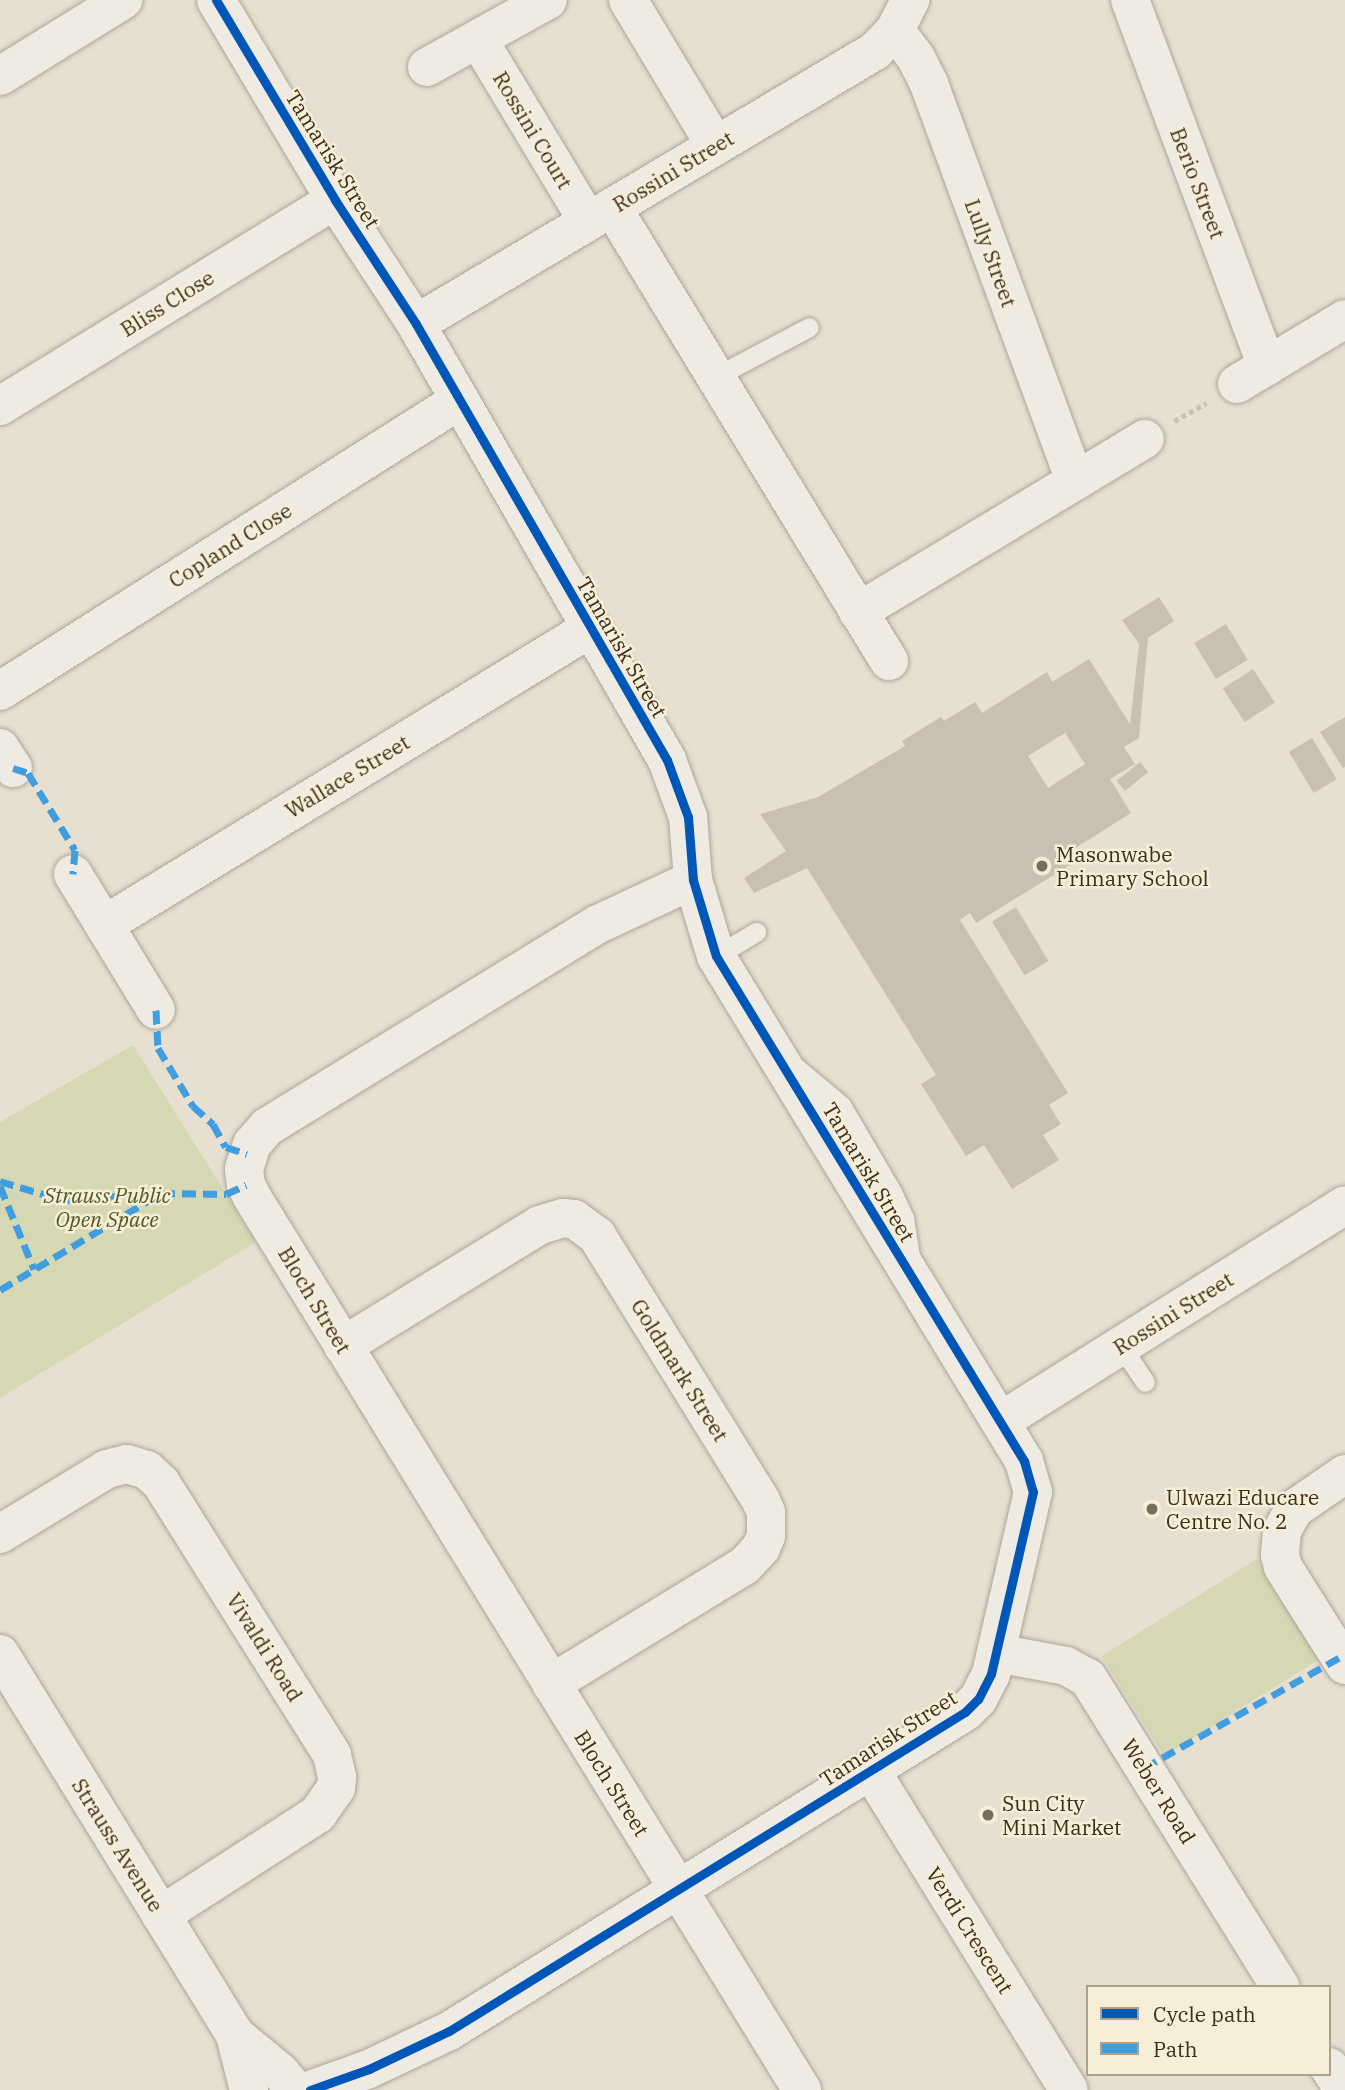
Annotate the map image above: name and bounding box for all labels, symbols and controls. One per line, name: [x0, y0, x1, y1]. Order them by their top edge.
street label: Rossini Court: [488, 67, 578, 193]
street label: Tamarisk Street: [280, 85, 386, 233]
street label: Berio Street: [1165, 124, 1231, 242]
street label: Rossini Street: [608, 125, 738, 217]
street label: Lully Street: [960, 196, 1022, 310]
street label: Bliss Close: [116, 264, 218, 342]
street label: Copland Close: [164, 497, 296, 593]
street label: Tamarisk Street: [572, 572, 672, 722]
street label: Wallace Street: [280, 729, 414, 823]
place label: Masonwabe Primary School: [1056, 841, 1209, 891]
marker: Masonwabe Primary School: [1034, 858, 1050, 874]
street label: Tamarisk Street: [817, 1098, 921, 1246]
park label: Strauss Public Open Space: [43, 1182, 171, 1232]
street label: Bloch Street: [273, 1242, 357, 1358]
street label: Rossini Street: [1108, 1266, 1238, 1360]
street label: Goldmark Street: [626, 1294, 734, 1446]
place label: Ulwazi Educare Centre No. 2: [1166, 1484, 1319, 1534]
marker: Ulwazi Educare Centre No. 2: [1144, 1501, 1160, 1517]
street label: Vivaldi Road: [222, 1588, 308, 1706]
street label: Tamarisk Street: [815, 1684, 961, 1792]
street label: Bloch Street: [569, 1725, 655, 1841]
street label: Weber Road: [1117, 1734, 1201, 1848]
street label: Strauss Avenue: [67, 1774, 169, 1916]
place label: Sun City Mini Market: [1002, 1790, 1122, 1840]
marker: Sun City Mini Market: [980, 1807, 996, 1823]
street label: Verdi Crescent: [921, 1862, 1019, 1998]
legend: [1086, 1985, 1331, 2076]
text: Cycle path: [1153, 2000, 1256, 2028]
text: Path: [1153, 2035, 1198, 2063]

